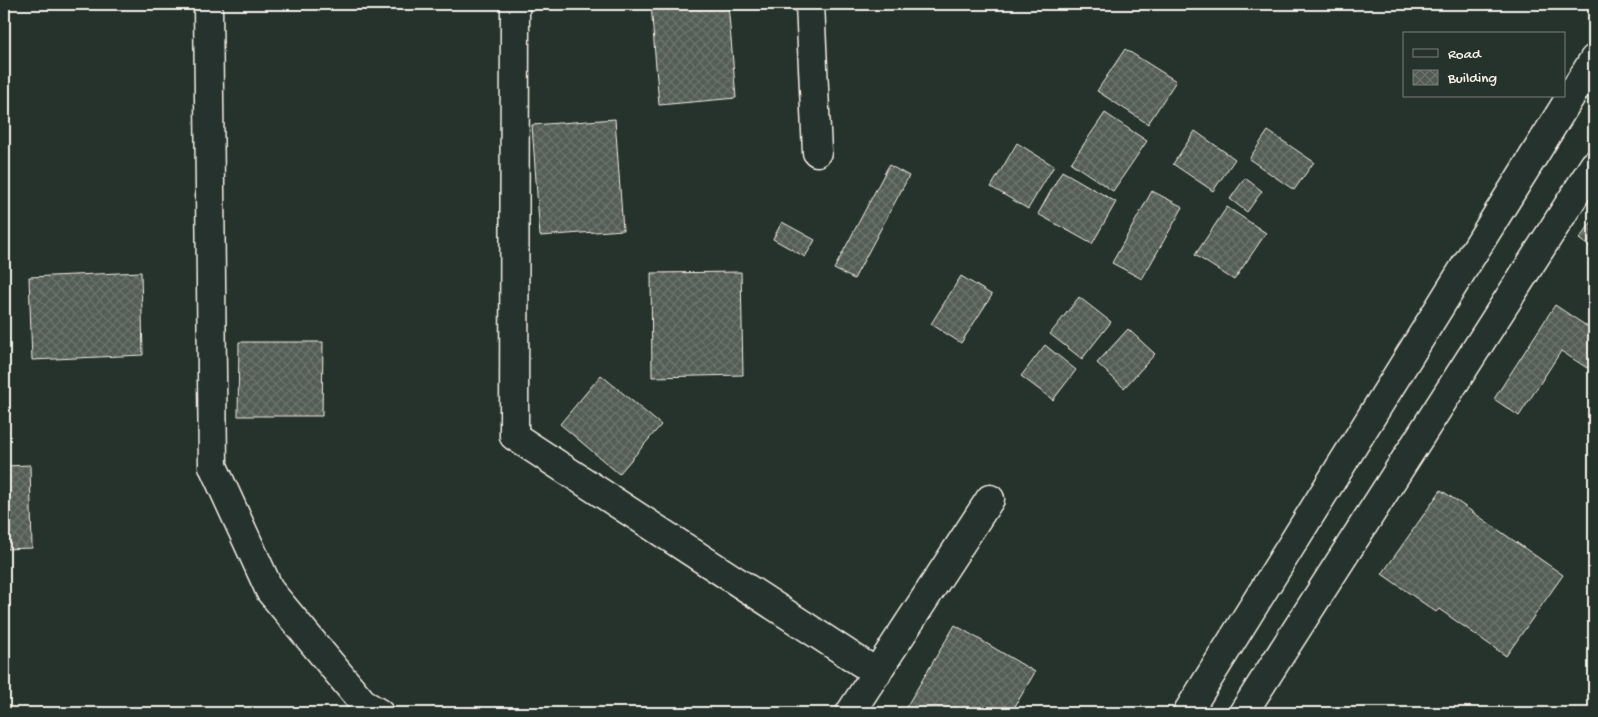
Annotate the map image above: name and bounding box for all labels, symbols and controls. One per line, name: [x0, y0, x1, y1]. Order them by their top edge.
legend: [1403, 32, 1566, 98]
text: Road: [1448, 46, 1482, 64]
text: Building: [1447, 70, 1497, 88]

